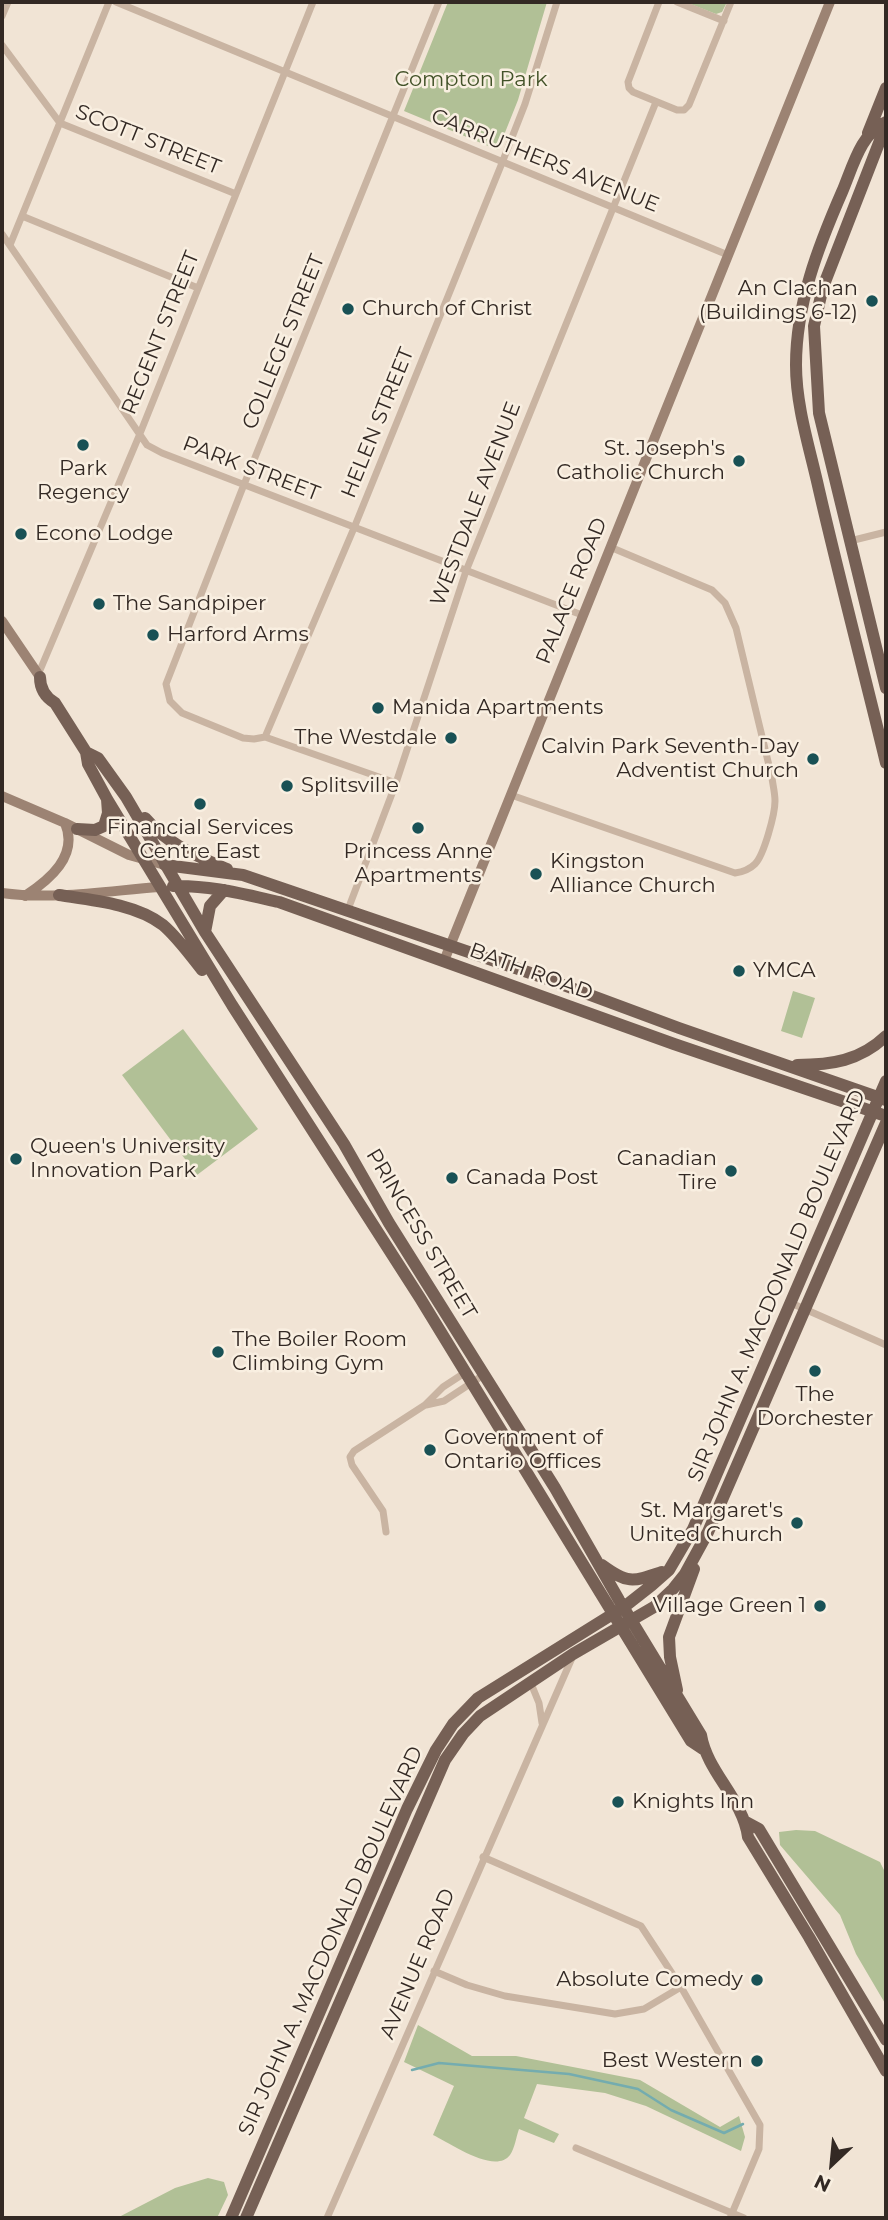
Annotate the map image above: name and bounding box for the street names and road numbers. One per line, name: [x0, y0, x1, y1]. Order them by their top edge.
street label: SCOTT STREET: [72, 99, 224, 181]
street label: CARRUTHERS AVENUE: [427, 104, 663, 218]
street label: REGENT STREET: [117, 248, 205, 418]
street label: COLLEGE STREET: [237, 251, 331, 433]
street label: HELEN STREET: [336, 344, 420, 502]
street label: WESTDALE AVENUE: [425, 398, 527, 610]
street label: PARK STREET: [179, 431, 323, 507]
street label: PALACE ROAD: [531, 514, 613, 668]
street label: BATH ROAD: [466, 938, 596, 1006]
street label: SIR JOHN A. MACDONALD BOULEVARD: [683, 1086, 871, 1486]
street label: PRINCESS STREET: [360, 1144, 482, 1324]
street label: SIR JOHN A. MACDONALD BOULEVARD: [233, 1743, 429, 2139]
street label: AVENUE ROAD: [375, 1885, 461, 2043]

